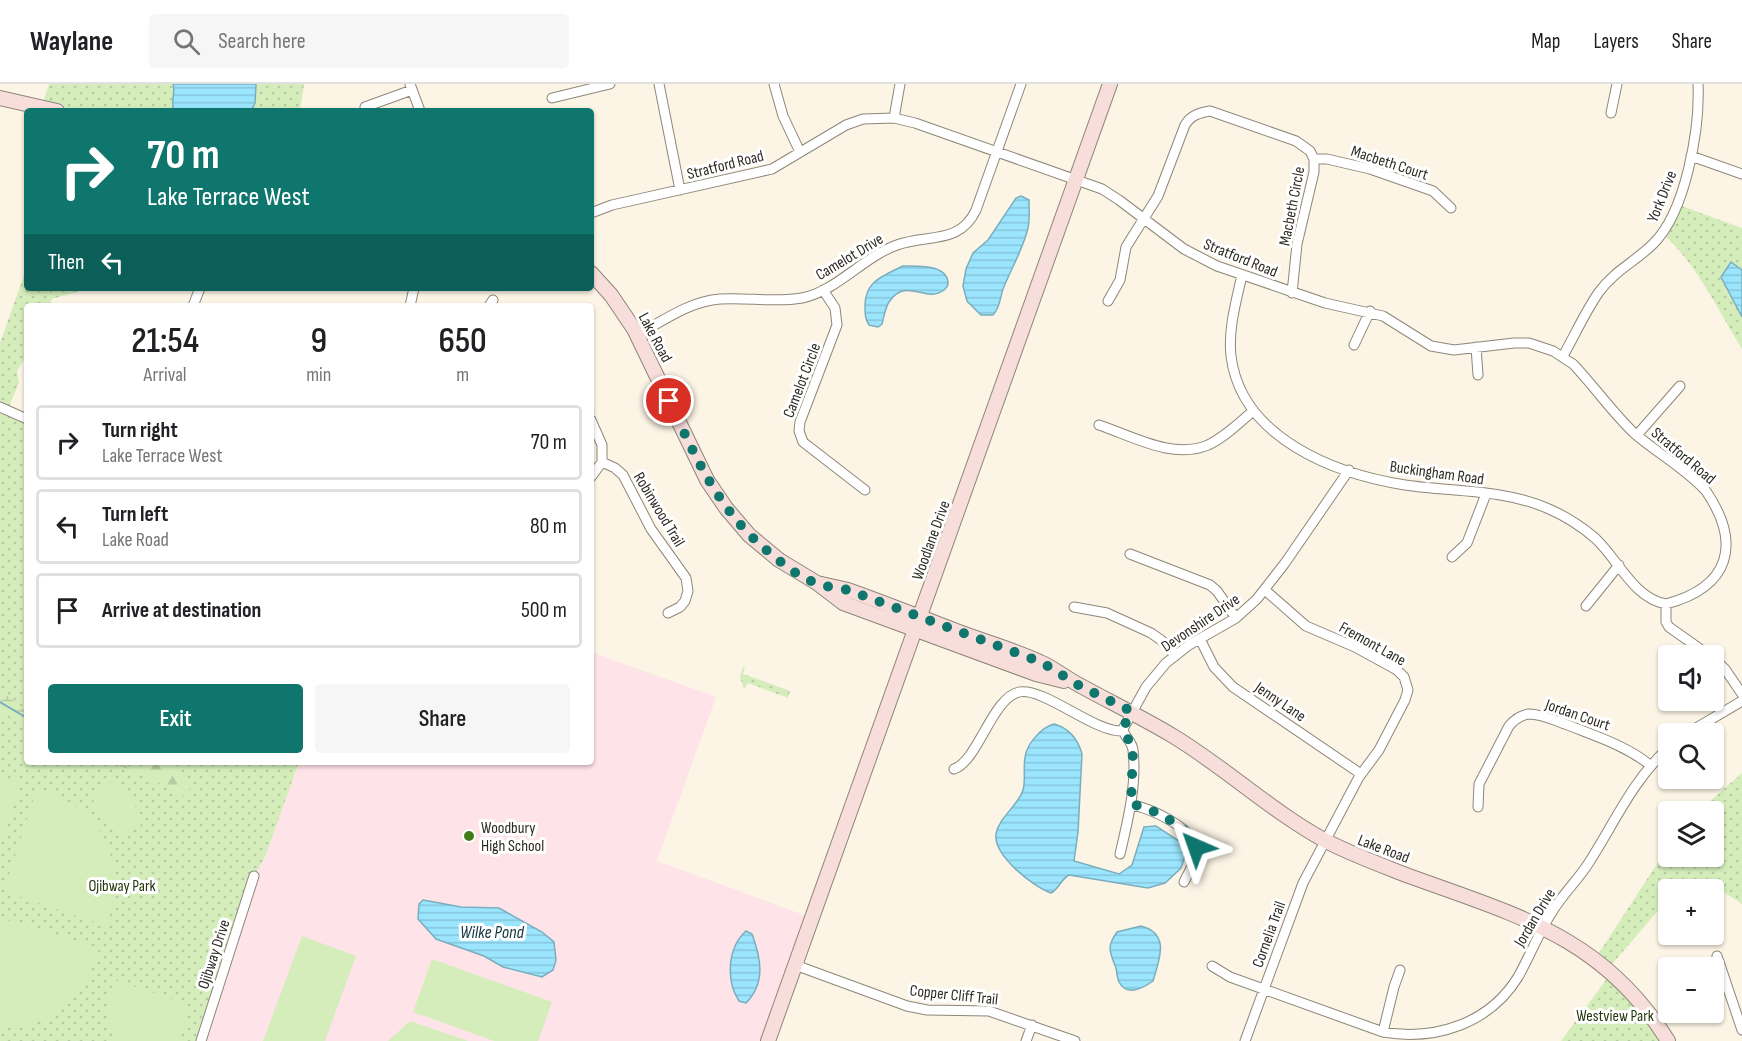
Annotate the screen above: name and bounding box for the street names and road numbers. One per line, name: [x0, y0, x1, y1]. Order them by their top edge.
street label: Macbeth Court: [1349, 142, 1431, 185]
street label: Stratford Road: [685, 147, 766, 184]
street label: Macbeth Circle: [1275, 165, 1309, 247]
street label: York Drive: [1644, 168, 1681, 225]
street label: Camelot Drive: [813, 230, 887, 285]
street label: Stratford Road: [1201, 235, 1280, 282]
street label: Lake Road: [634, 310, 676, 366]
street label: Camelot Circle: [780, 341, 825, 420]
street label: Stratford Road: [1647, 424, 1719, 489]
street label: Buckingham Road: [1388, 457, 1485, 490]
street label: Robinwood Trail: [629, 469, 688, 550]
street label: Woodlane Drive: [908, 498, 955, 583]
street label: Devonshire Drive: [1158, 590, 1244, 656]
street label: Fremont Lane: [1336, 618, 1409, 670]
street label: Jenny Lane: [1250, 678, 1309, 726]
street label: Jordan Court: [1542, 695, 1612, 735]
street label: Lake Road: [1355, 831, 1412, 868]
street label: Jordan Drive: [1510, 885, 1560, 951]
street label: Cornelia Trail: [1249, 899, 1290, 970]
street label: Ojibway Drive: [194, 917, 235, 992]
street label: Copper Cliff Trail: [909, 981, 999, 1010]

